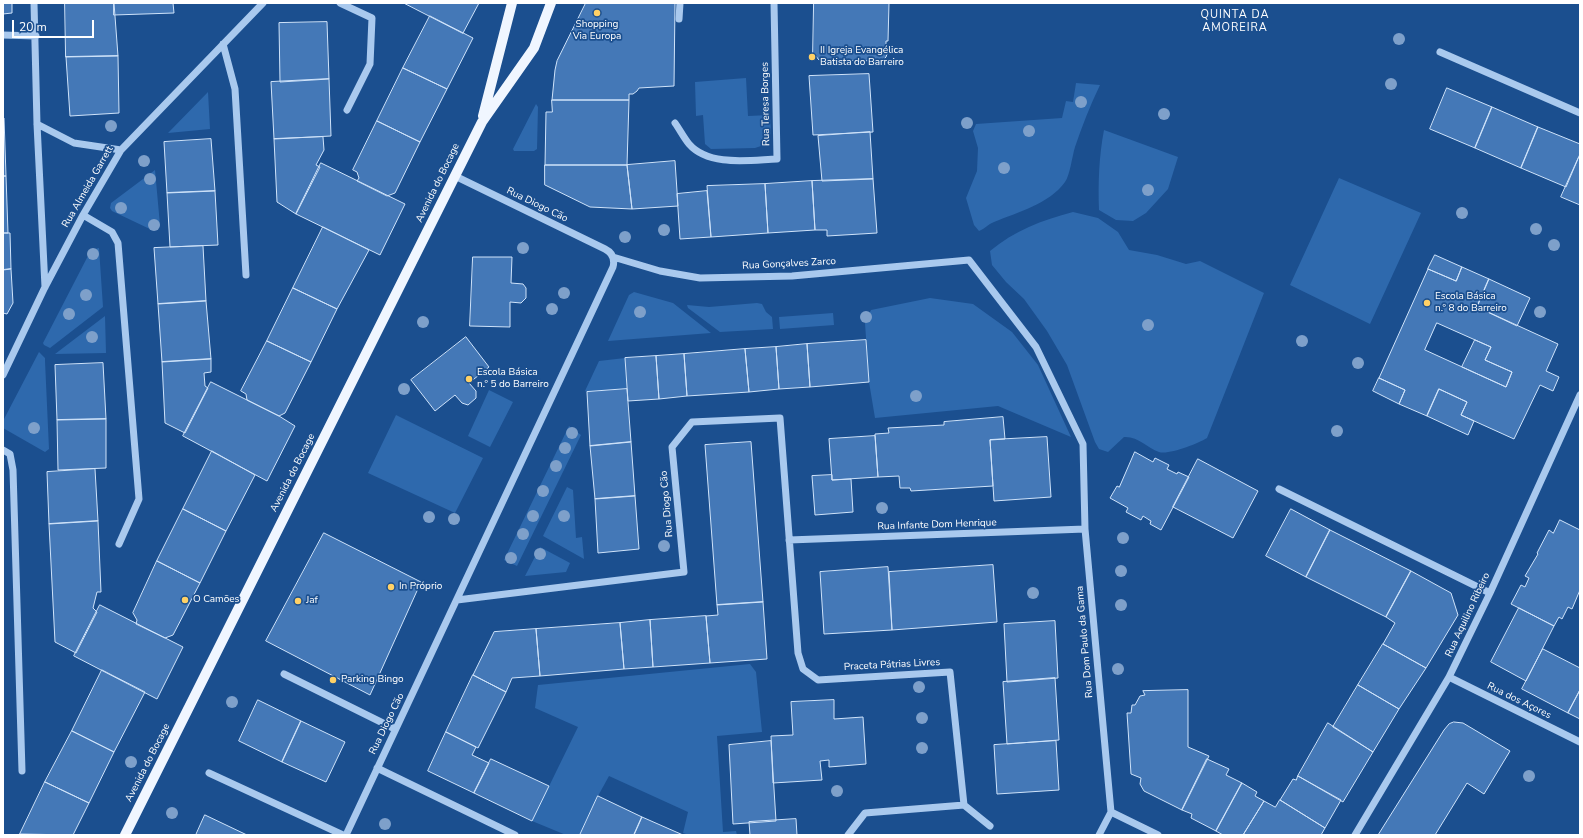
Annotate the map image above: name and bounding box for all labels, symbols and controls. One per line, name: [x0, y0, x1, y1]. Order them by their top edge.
marker: Shopping Via Europa: [592, 8, 602, 18]
district label: QUINTA DA AMOREIRA: [1200, 8, 1270, 34]
scale bar: [14, 12, 96, 38]
text: 20 m: [19, 19, 47, 35]
place label: Shopping Via Europa: [573, 19, 621, 42]
place label: II Igreja Evangélica Batista do Barreiro: [820, 45, 904, 68]
marker: II Igreja Evangélica Batista do Barreiro: [807, 52, 817, 62]
street label: Rua Teresa Borges: [759, 62, 773, 146]
street label: Avenida do Bocage: [414, 142, 462, 224]
street label: Rua Almeida Garrett: [60, 144, 116, 230]
street label: Rua Diogo Cão: [504, 185, 570, 225]
street label: Rua Gonçalves Zarco: [742, 256, 836, 272]
place label: Escola Básica n.º 8 do Barreiro: [1435, 291, 1507, 314]
marker: Escola Básica n.º 8 do Barreiro: [1422, 298, 1432, 308]
place label: Escola Básica n.º 5 do Barreiro: [477, 367, 549, 390]
marker: Escola Básica n.º 5 do Barreiro: [464, 374, 474, 384]
street label: Avenida do Bocage: [268, 432, 318, 514]
street label: Rua Diogo Cão: [658, 470, 676, 538]
street label: Rua Infante Dom Henrique: [877, 517, 997, 533]
street label: Rua Aquilino Ribeiro: [1443, 571, 1493, 659]
place label: In Próprio: [399, 581, 442, 593]
marker: In Próprio: [386, 582, 396, 592]
street label: Rua Dom Paulo da Gama: [1074, 585, 1096, 699]
place label: O Camões: [193, 594, 239, 606]
marker: O Camões: [180, 595, 190, 605]
place label: Jaf: [306, 595, 318, 607]
marker: Jaf: [293, 596, 303, 606]
street label: Praceta Pátrias Livres: [844, 656, 940, 674]
place label: Parking Bingo: [341, 674, 404, 686]
marker: Parking Bingo: [328, 675, 338, 685]
street label: Rua dos Açores: [1485, 680, 1553, 722]
street label: Rua Diogo Cão: [367, 691, 407, 757]
street label: Avenida do Bocage: [123, 722, 173, 804]

